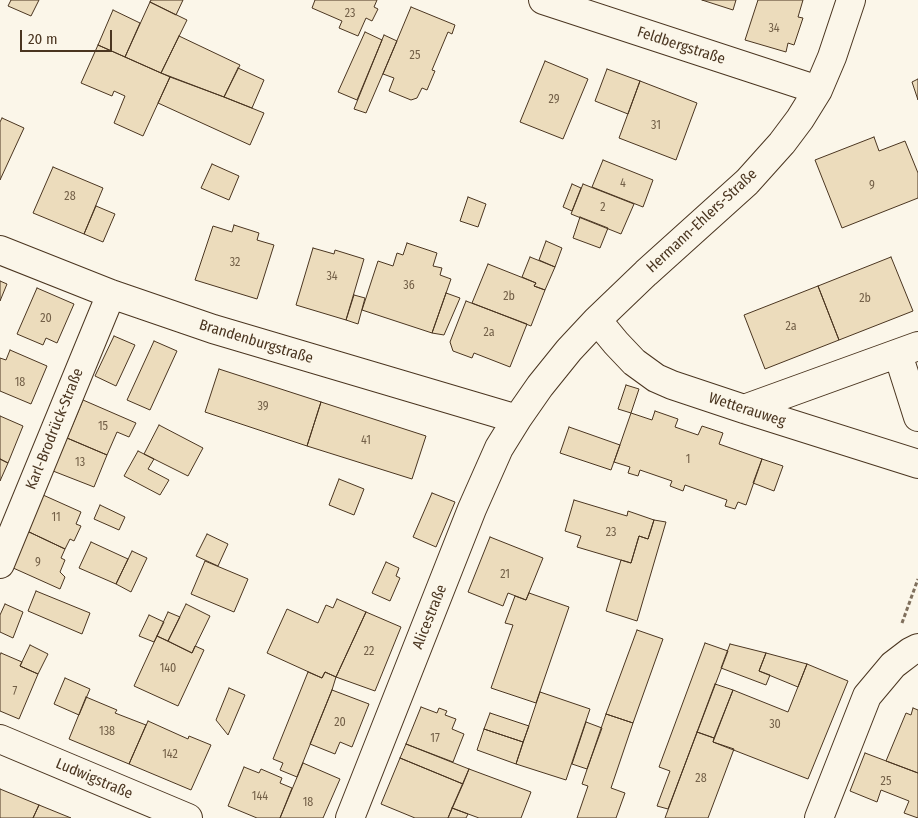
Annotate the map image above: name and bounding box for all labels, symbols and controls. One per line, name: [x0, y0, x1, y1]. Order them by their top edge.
house number: 23: [345, 7, 355, 21]
scale bar: [22, 20, 115, 52]
house number: 34: [768, 22, 780, 36]
street label: Feldbergstraße: [635, 23, 727, 69]
text: 20 m: [28, 30, 58, 48]
house number: 25: [410, 49, 420, 63]
house number: 29: [548, 93, 560, 107]
house number: 31: [651, 119, 661, 133]
street label: Hermann-Ehlers-Straße: [643, 165, 761, 277]
house number: 4: [620, 177, 626, 191]
house number: 9: [869, 179, 875, 193]
house number: 28: [64, 190, 76, 204]
house number: 2: [600, 201, 606, 215]
house number: 32: [230, 256, 240, 270]
house number: 34: [326, 270, 338, 284]
house number: 36: [403, 279, 415, 293]
house number: 2b: [503, 290, 515, 304]
house number: 2b: [859, 292, 871, 306]
house number: 20: [40, 312, 52, 326]
street label: Brandenburgstraße: [197, 316, 315, 368]
house number: 2a: [785, 320, 797, 334]
house number: 2a: [483, 326, 495, 340]
street label: Karl-Brodrück-Straße: [22, 366, 88, 492]
house number: 18: [15, 376, 25, 390]
street label: Wetterauweg: [706, 389, 788, 431]
house number: 39: [257, 400, 269, 414]
house number: 15: [98, 420, 108, 434]
house number: 41: [361, 434, 371, 448]
house number: 1: [686, 453, 690, 467]
house number: 13: [75, 456, 85, 470]
house number: 11: [51, 511, 61, 525]
house number: 23: [606, 526, 616, 540]
house number: 9: [35, 556, 41, 570]
house number: 21: [500, 568, 510, 582]
street label: Alicestraße: [409, 582, 451, 652]
house number: 22: [364, 645, 374, 659]
house number: 140: [160, 662, 176, 676]
house number: 7: [13, 685, 17, 699]
house number: 20: [334, 716, 346, 730]
house number: 30: [769, 718, 781, 732]
house number: 138: [99, 725, 115, 739]
house number: 17: [430, 732, 440, 746]
house number: 142: [162, 748, 178, 762]
street label: Ludwigstraße: [53, 755, 135, 803]
house number: 28: [695, 772, 707, 786]
house number: 25: [881, 775, 891, 789]
house number: 144: [252, 790, 268, 804]
house number: 18: [303, 796, 313, 810]

